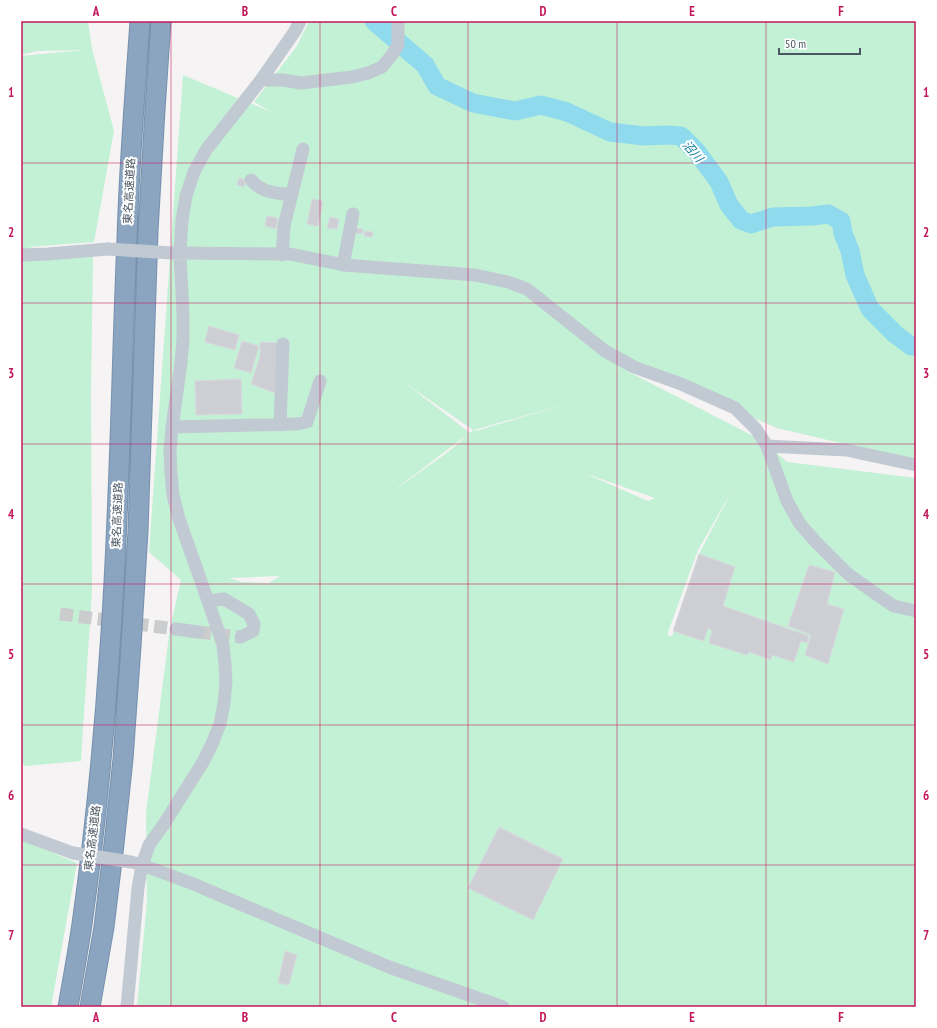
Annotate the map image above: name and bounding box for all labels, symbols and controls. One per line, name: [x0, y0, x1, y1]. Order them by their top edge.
text: A: [92, 3, 100, 20]
text: B: [242, 3, 248, 20]
text: C: [391, 3, 397, 20]
text: D: [540, 3, 547, 20]
text: E: [689, 3, 695, 20]
text: F: [838, 3, 844, 20]
scale bar: [779, 30, 860, 56]
text: 50 m: [785, 36, 806, 51]
text: 1: [8, 84, 14, 101]
text: 1: [923, 84, 929, 101]
water label: 沼川: [679, 137, 708, 166]
street label: 東名高速道路: [120, 158, 138, 224]
text: 2: [8, 224, 14, 241]
text: 2: [923, 224, 929, 241]
text: 3: [8, 365, 14, 382]
text: 3: [923, 365, 929, 382]
street label: 東名高速道路: [109, 482, 125, 548]
text: 4: [8, 506, 15, 523]
text: 4: [923, 506, 930, 523]
text: 5: [8, 646, 14, 663]
text: 5: [923, 646, 929, 663]
text: 6: [8, 787, 14, 804]
text: 6: [923, 787, 929, 804]
street label: 東名高速道路: [81, 804, 103, 872]
text: 7: [8, 927, 14, 944]
text: 7: [923, 927, 929, 944]
text: A: [92, 1009, 100, 1026]
text: B: [242, 1009, 248, 1026]
text: C: [391, 1009, 397, 1026]
text: D: [540, 1009, 547, 1026]
text: E: [689, 1009, 695, 1026]
text: F: [838, 1009, 844, 1026]

